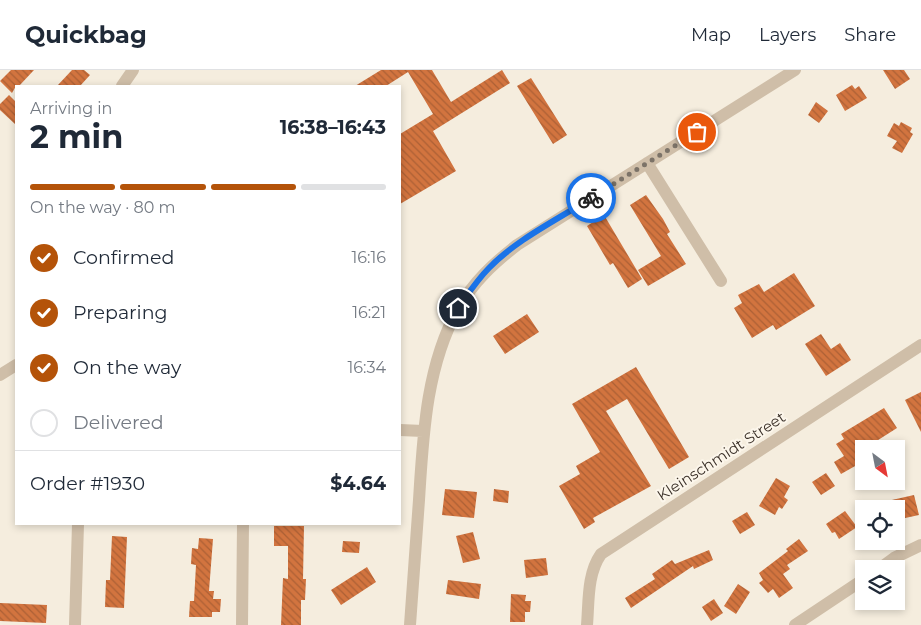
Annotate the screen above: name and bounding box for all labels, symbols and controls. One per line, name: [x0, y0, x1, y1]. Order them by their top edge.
text: Quickbag: [25, 20, 147, 49]
text: Map: [691, 24, 731, 46]
text: Layers: [759, 24, 816, 46]
text: Share: [844, 24, 896, 46]
text: Arriving in: [30, 99, 112, 118]
pin: [676, 111, 718, 153]
text: 16:38–16:43: [280, 116, 386, 139]
text: 2 min: [30, 117, 123, 156]
icon: bag: [683, 118, 711, 146]
courier: [566, 173, 616, 223]
icon: bike: [577, 184, 605, 212]
text: On the way · 80 m: [30, 198, 176, 217]
icon: check: [30, 244, 58, 272]
text: Confirmed: [73, 246, 174, 269]
text: 16:16: [352, 248, 386, 267]
pin: [437, 287, 479, 329]
icon: home: [444, 294, 472, 322]
icon: check: [30, 299, 58, 327]
text: Preparing: [73, 301, 168, 324]
text: 16:21: [352, 303, 386, 322]
icon: check: [30, 354, 58, 382]
text: On the way: [73, 356, 181, 379]
text: 16:34: [347, 358, 386, 377]
street label: Kleinschmidt Street: [653, 407, 789, 505]
text: Delivered: [73, 411, 164, 434]
north arrow: [855, 440, 905, 490]
map controls: [855, 440, 905, 610]
text: Order #1930: [30, 472, 145, 495]
text: $4.64: [330, 472, 386, 495]
button: locate: [855, 500, 905, 550]
button: layers: [855, 560, 905, 610]

